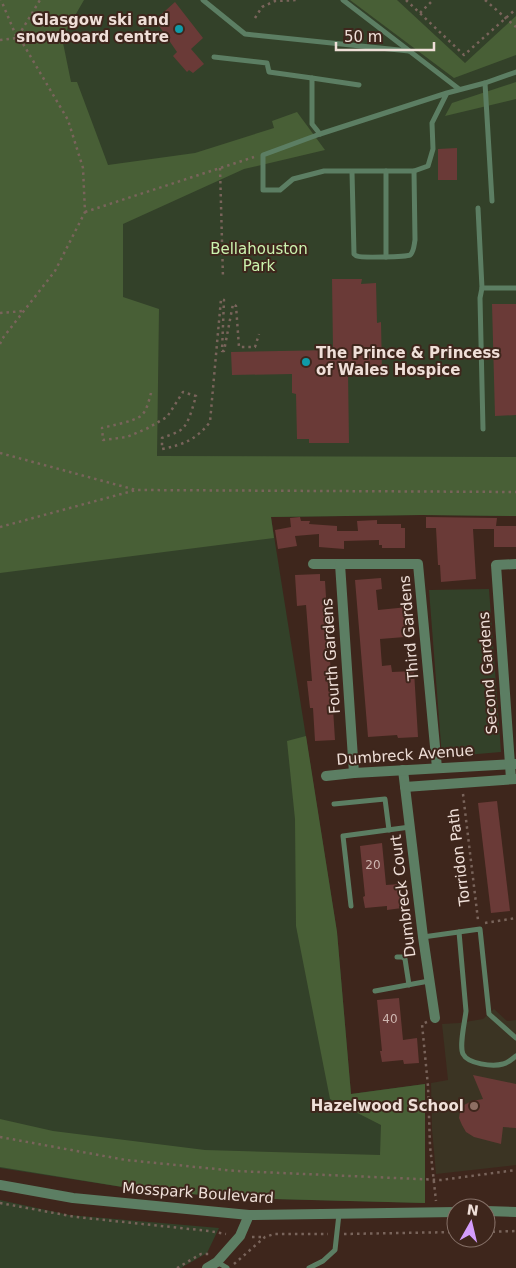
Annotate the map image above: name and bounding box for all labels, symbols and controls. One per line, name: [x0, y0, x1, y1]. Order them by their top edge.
place label: Glasgow ski and snowboard centre: [16, 11, 169, 46]
scale bar: [336, 20, 434, 52]
marker: Glasgow ski and snowboard centre: [173, 23, 185, 35]
text: 50 m: [344, 28, 382, 46]
park label: Bellahouston Park: [210, 240, 308, 275]
place label: The Prince & Princess of Wales Hospice: [316, 344, 500, 379]
marker: The Prince & Princess of Wales Hospice: [300, 356, 312, 368]
street label: Third Gardens: [395, 574, 423, 682]
street label: Fourth Gardens: [318, 597, 344, 714]
street label: Second Gardens: [475, 611, 501, 735]
street label: Dumbreck Avenue: [336, 741, 474, 769]
street label: Torridon Path: [444, 807, 474, 908]
street label: Dumbreck Court: [387, 834, 419, 958]
house number: 20: [365, 858, 381, 872]
house number: 40: [382, 1012, 398, 1026]
place label: Hazelwood School: [311, 1097, 464, 1115]
marker: Hazelwood School: [468, 1100, 480, 1112]
street label: Mosspark Boulevard: [122, 1179, 274, 1207]
north arrow: [446, 1198, 496, 1248]
text: N: [466, 1201, 480, 1219]

